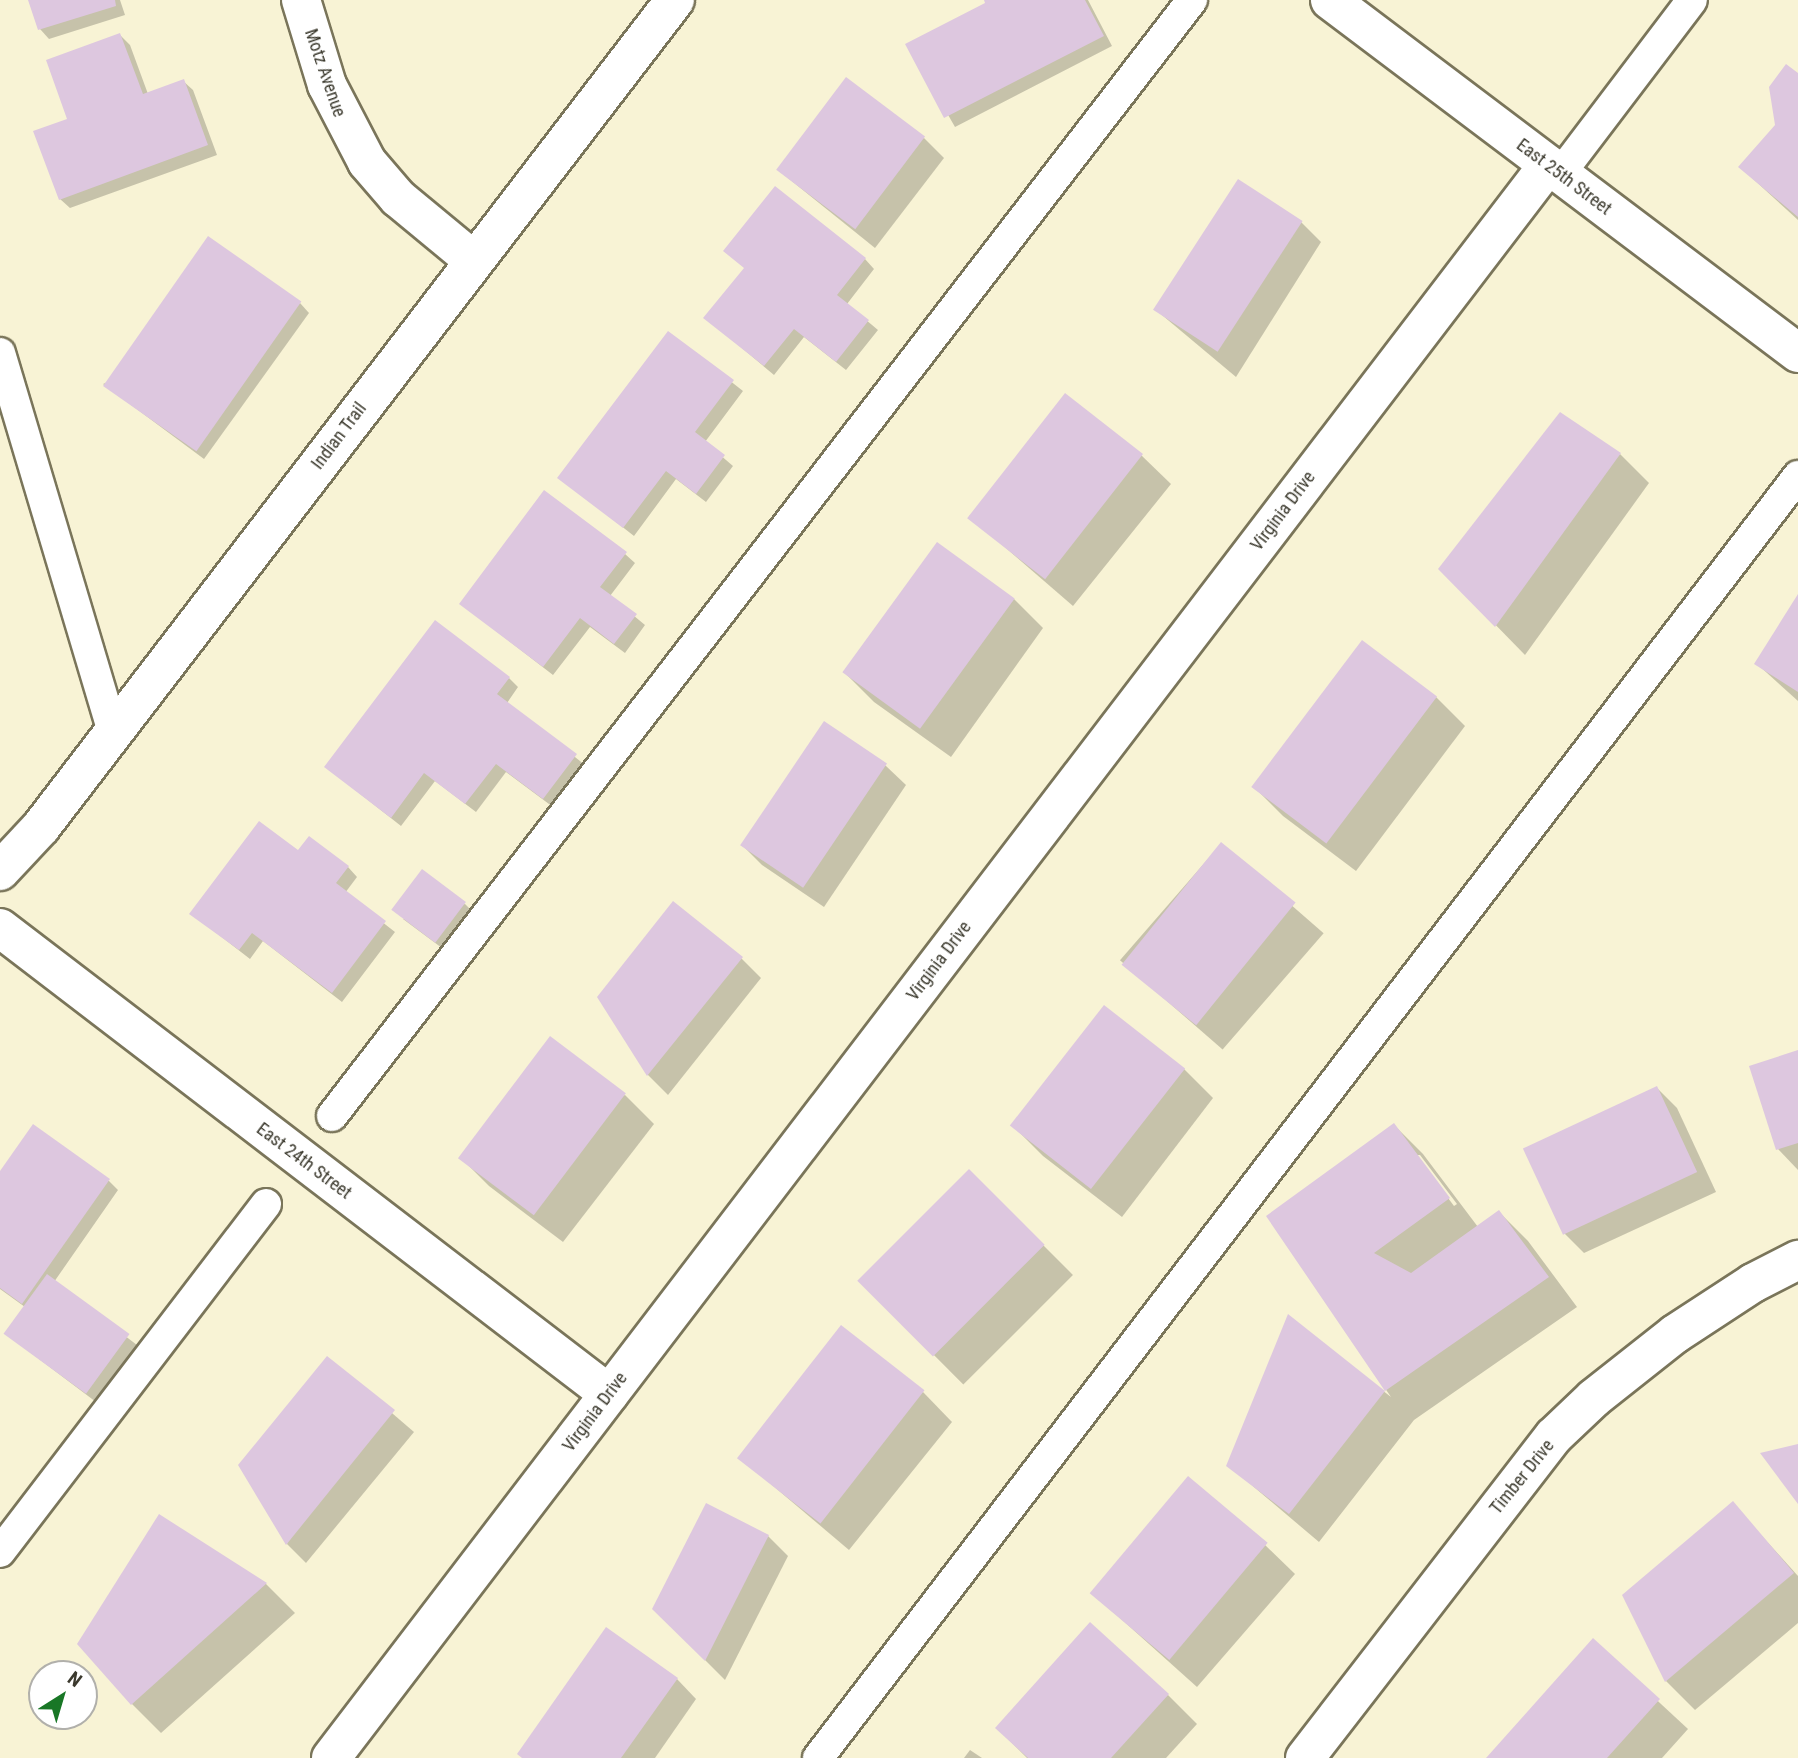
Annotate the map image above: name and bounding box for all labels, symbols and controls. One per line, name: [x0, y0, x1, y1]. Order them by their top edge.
street label: Motz Avenue: [300, 26, 350, 120]
street label: East 25th Street: [1512, 134, 1616, 220]
street label: Indian Trail: [307, 398, 371, 474]
street label: Virginia Drive: [1246, 467, 1320, 555]
street label: Virginia Drive: [902, 917, 976, 1005]
street label: East 24th Street: [252, 1118, 356, 1204]
street label: Virginia Drive: [558, 1368, 632, 1456]
street label: Timber Drive: [1485, 1435, 1559, 1519]
north arrow: [28, 1660, 98, 1730]
text: N: [63, 1667, 86, 1692]

